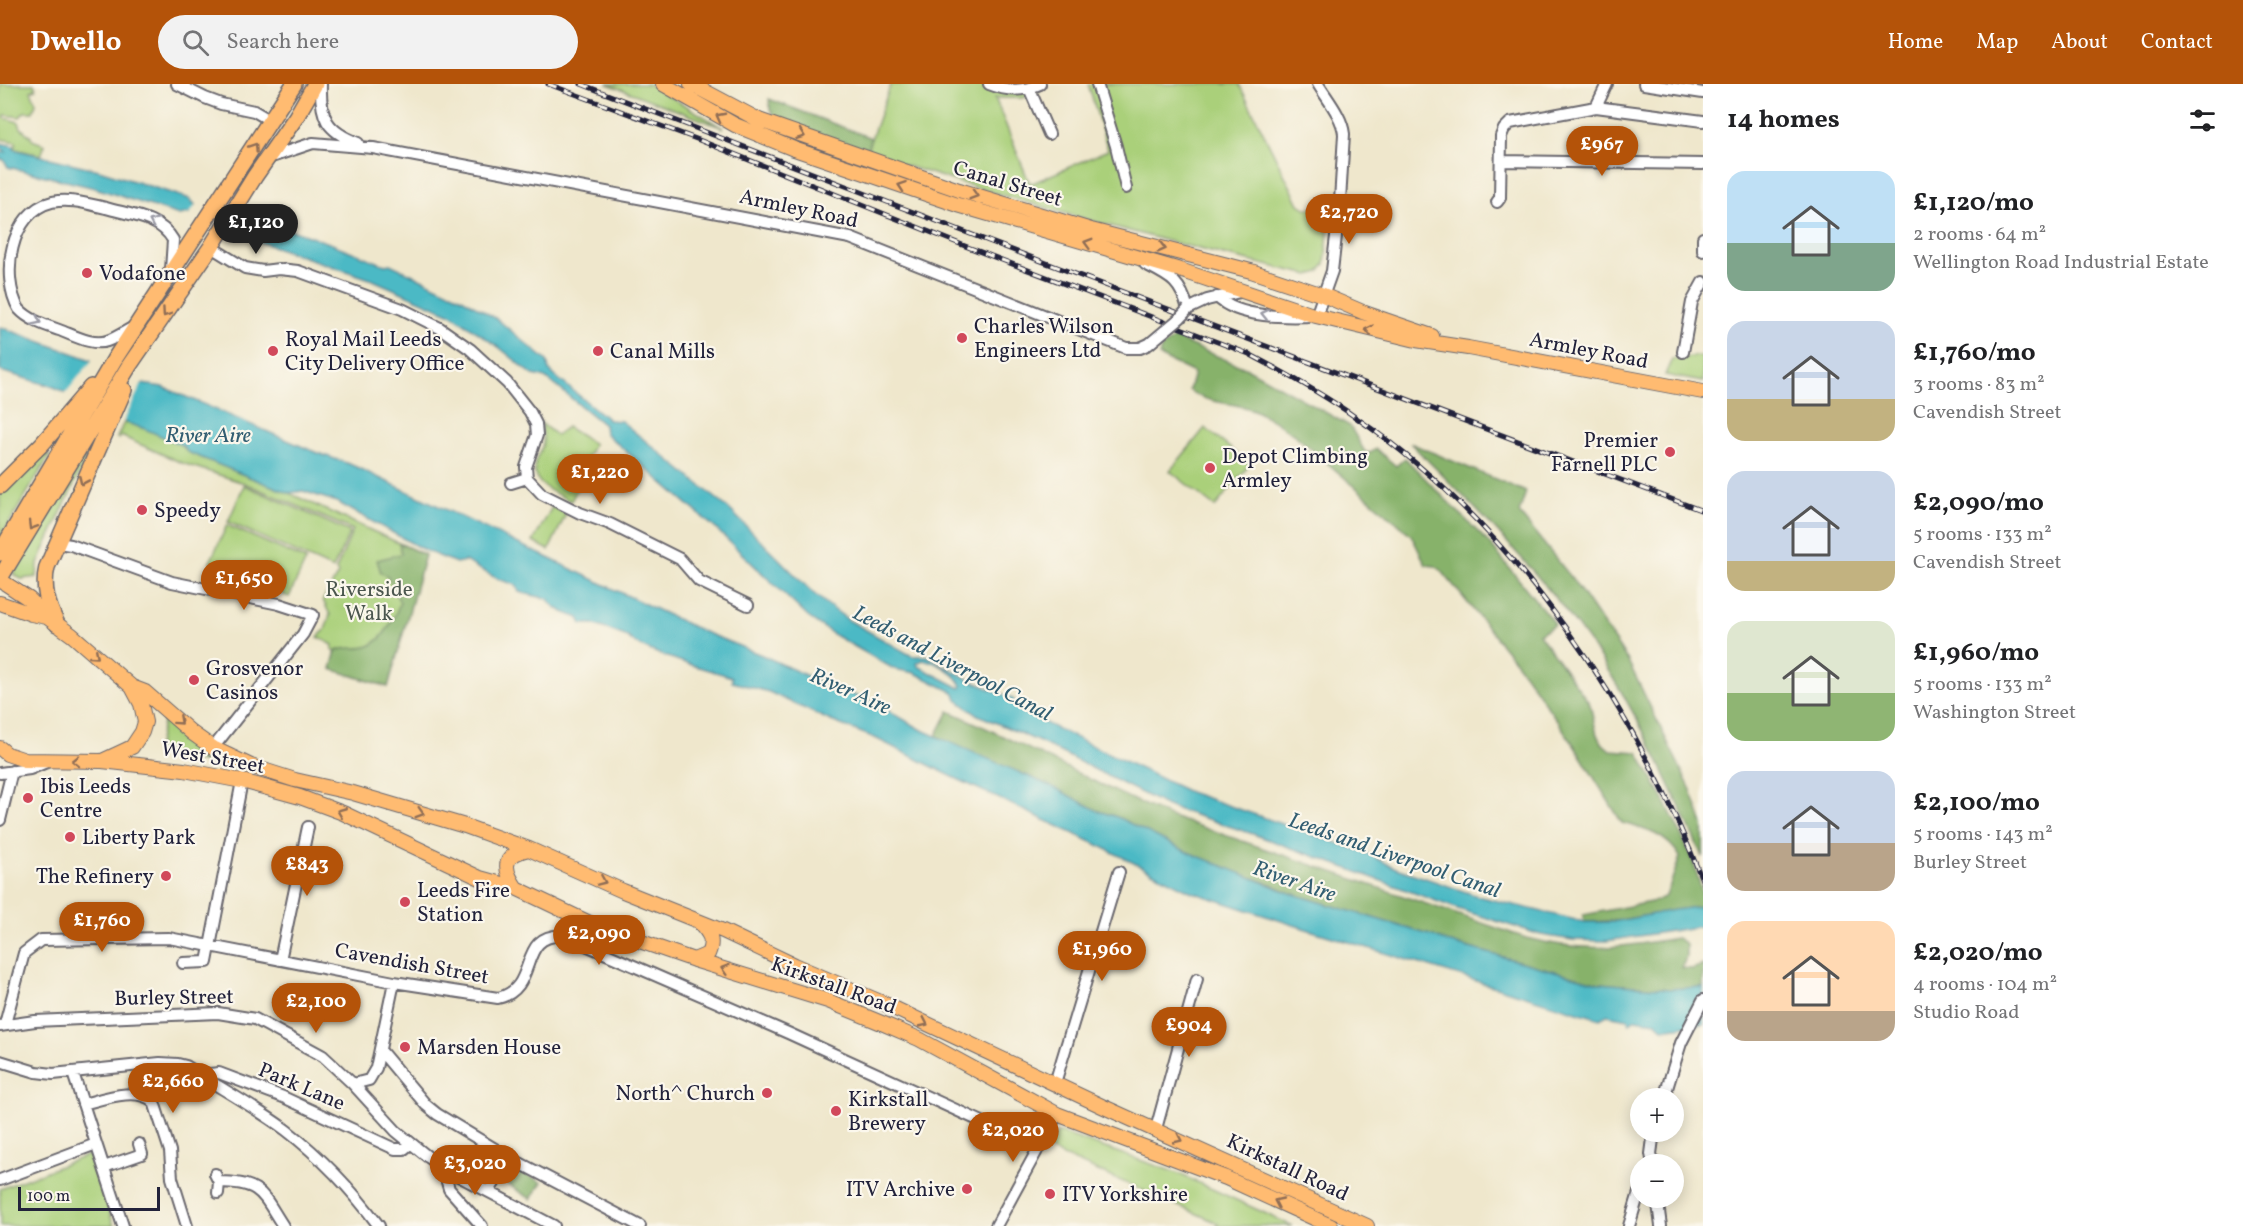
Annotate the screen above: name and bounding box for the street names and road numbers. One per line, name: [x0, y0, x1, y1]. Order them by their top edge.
street label: Canal Street: [949, 154, 1066, 215]
street label: Armley Road: [737, 183, 861, 236]
street label: Armley Road: [1527, 326, 1651, 377]
street label: West Street: [159, 735, 267, 782]
street label: Cavendish Street: [332, 937, 491, 992]
street label: Kirkstall Road: [767, 950, 900, 1023]
street label: Burley Street: [114, 983, 234, 1014]
street label: Park Lane: [253, 1056, 349, 1119]
street label: Kirkstall Road: [1222, 1127, 1353, 1209]

